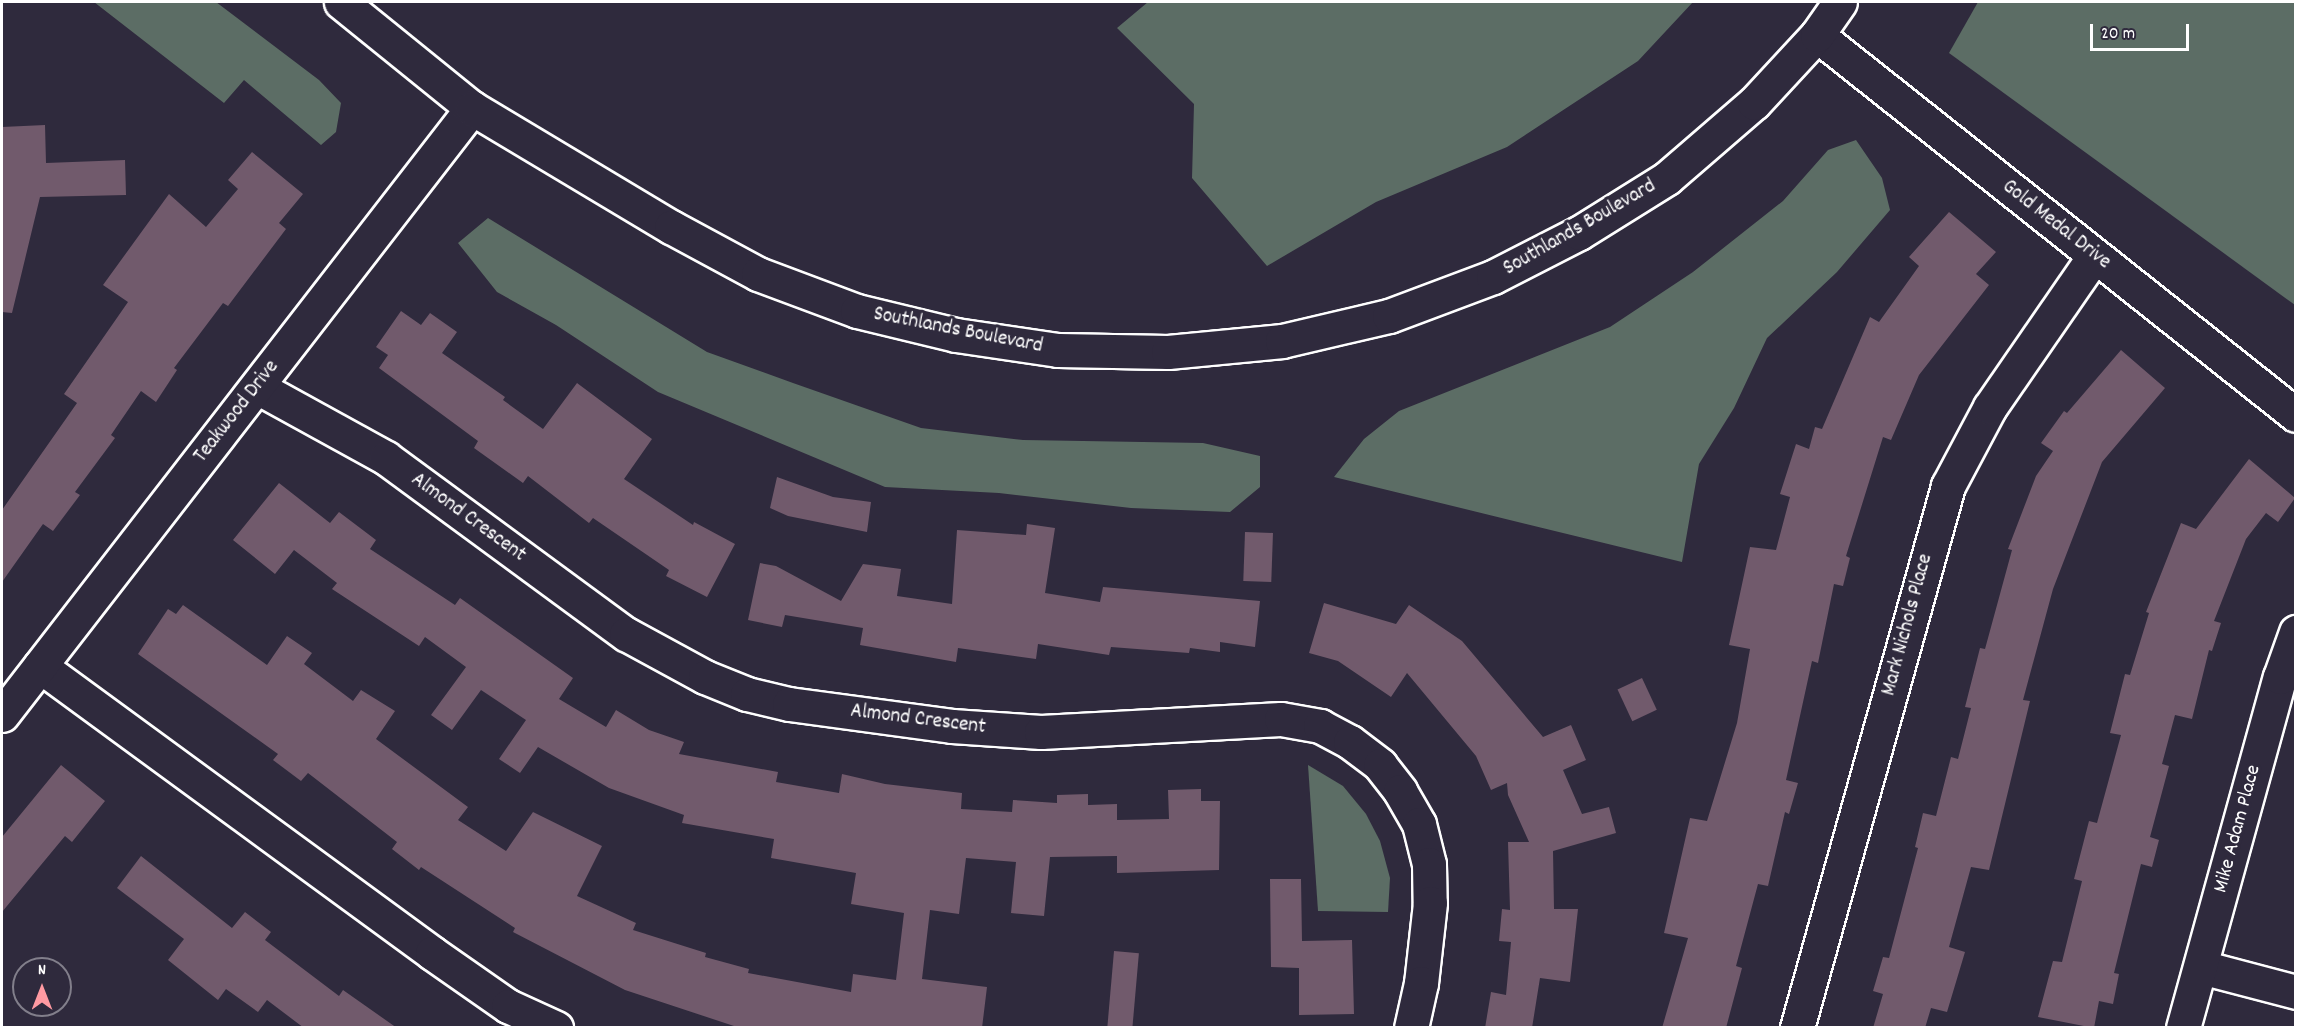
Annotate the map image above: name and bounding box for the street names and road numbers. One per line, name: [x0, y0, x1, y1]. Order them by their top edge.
street label: Southlands Boulevard: [1499, 174, 1661, 282]
street label: Gold Medal Drive: [1997, 175, 2115, 275]
street label: Southlands Boulevard: [871, 302, 1045, 360]
street label: Teakwood Drive: [189, 356, 285, 468]
street label: Almond Crescent: [406, 468, 530, 568]
street label: Mark Nichols Place: [1877, 551, 1939, 699]
street label: Almond Crescent: [849, 699, 987, 741]
street label: Mike Adam Place: [2209, 762, 2267, 896]

